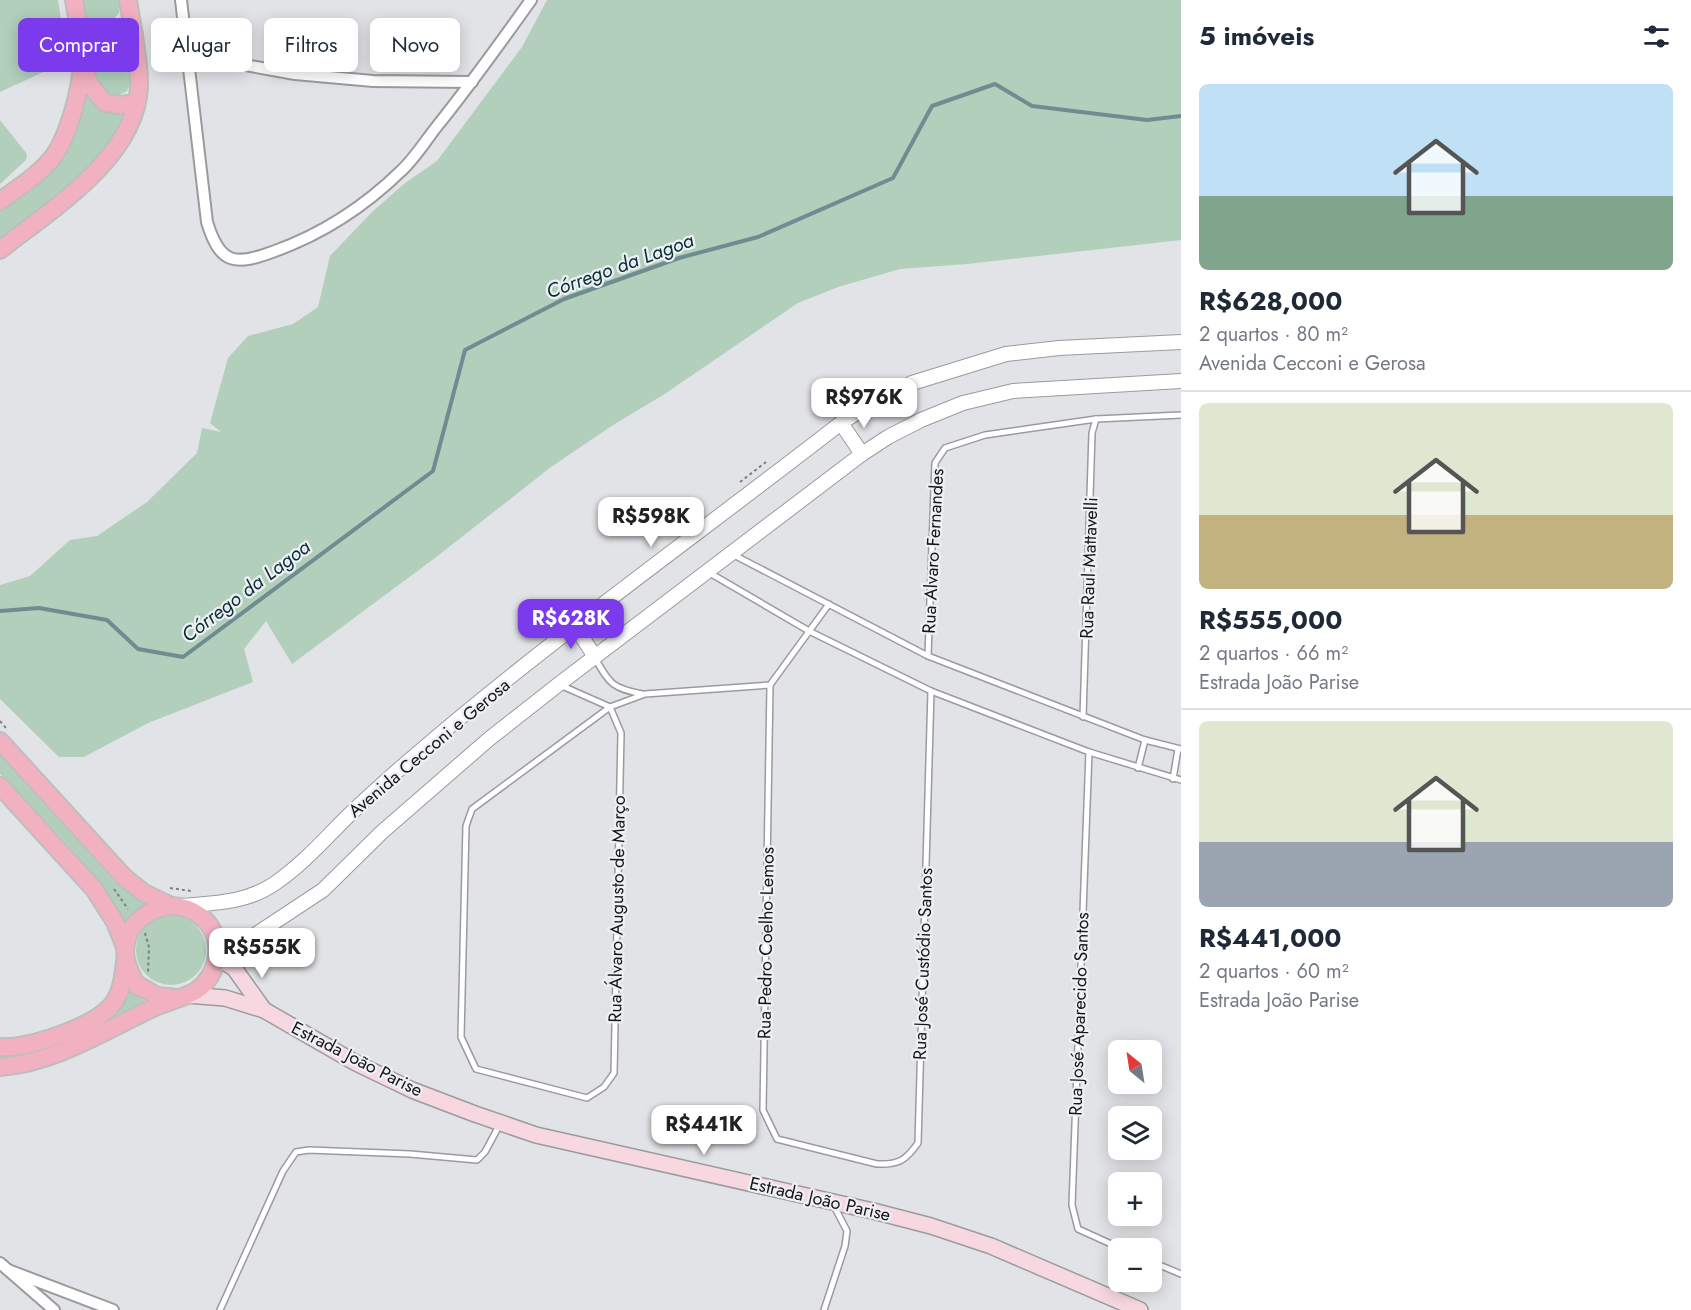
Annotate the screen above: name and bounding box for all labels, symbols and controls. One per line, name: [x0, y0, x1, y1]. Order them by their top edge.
text: 5 imóveis: [1199, 17, 1314, 55]
chip: Comprar: [18, 18, 139, 72]
chip: Alugar: [151, 18, 252, 72]
chip: Filtros: [264, 18, 358, 72]
chip: Novo: [370, 18, 460, 72]
icon: filters: [1640, 20, 1673, 53]
icon: home: [1382, 123, 1490, 231]
water label: Córrego da Lagoa: [542, 226, 698, 306]
text: R$628,000: [1199, 282, 1342, 320]
text: 2 quartos · 80 m²: [1199, 320, 1348, 349]
text: Avenida Cecconi e Gerosa: [1199, 349, 1426, 378]
pin: R$976K: [815, 378, 913, 429]
text: R$976K: [825, 383, 903, 412]
icon: home: [1382, 442, 1490, 550]
street label: Rua Alvaro Fernandes: [916, 468, 950, 634]
pin: R$598K: [602, 497, 700, 548]
street label: Rua Raul Mattavelli: [1074, 497, 1104, 639]
text: R$598K: [612, 502, 690, 531]
water label: Córrego da Lagoa: [175, 533, 317, 649]
pin: R$628K: [522, 599, 620, 650]
text: R$555,000: [1199, 601, 1342, 639]
text: R$628K: [532, 604, 610, 633]
text: 2 quartos · 66 m²: [1199, 639, 1348, 668]
text: Estrada João Parise: [1199, 668, 1359, 697]
street label: Avenida Cecconi e Gerosa: [342, 672, 516, 824]
icon: home: [1382, 760, 1490, 868]
street label: Rua Álvaro Augusto de Março: [602, 795, 632, 1023]
street label: Rua Pedro Coelho Lemos: [751, 847, 781, 1039]
street label: Rua José Custódio Santos: [907, 867, 939, 1061]
street label: Rua José Aparecido Santos: [1062, 912, 1096, 1116]
text: R$441,000: [1199, 919, 1342, 957]
pin: R$555K: [213, 928, 311, 979]
text: R$555K: [223, 933, 301, 962]
text: 2 quartos · 60 m²: [1199, 957, 1349, 986]
text: Estrada João Parise: [1199, 986, 1359, 1015]
street label: Estrada João Parise: [287, 1015, 427, 1103]
north arrow: [1108, 1040, 1162, 1094]
map controls: [1108, 1040, 1162, 1292]
pin: R$441K: [655, 1105, 753, 1156]
button: layers: [1108, 1106, 1162, 1160]
text: R$441K: [665, 1110, 743, 1139]
street label: Estrada João Parise: [747, 1170, 893, 1228]
button: +: [1108, 1172, 1162, 1226]
button: −: [1108, 1238, 1162, 1292]

